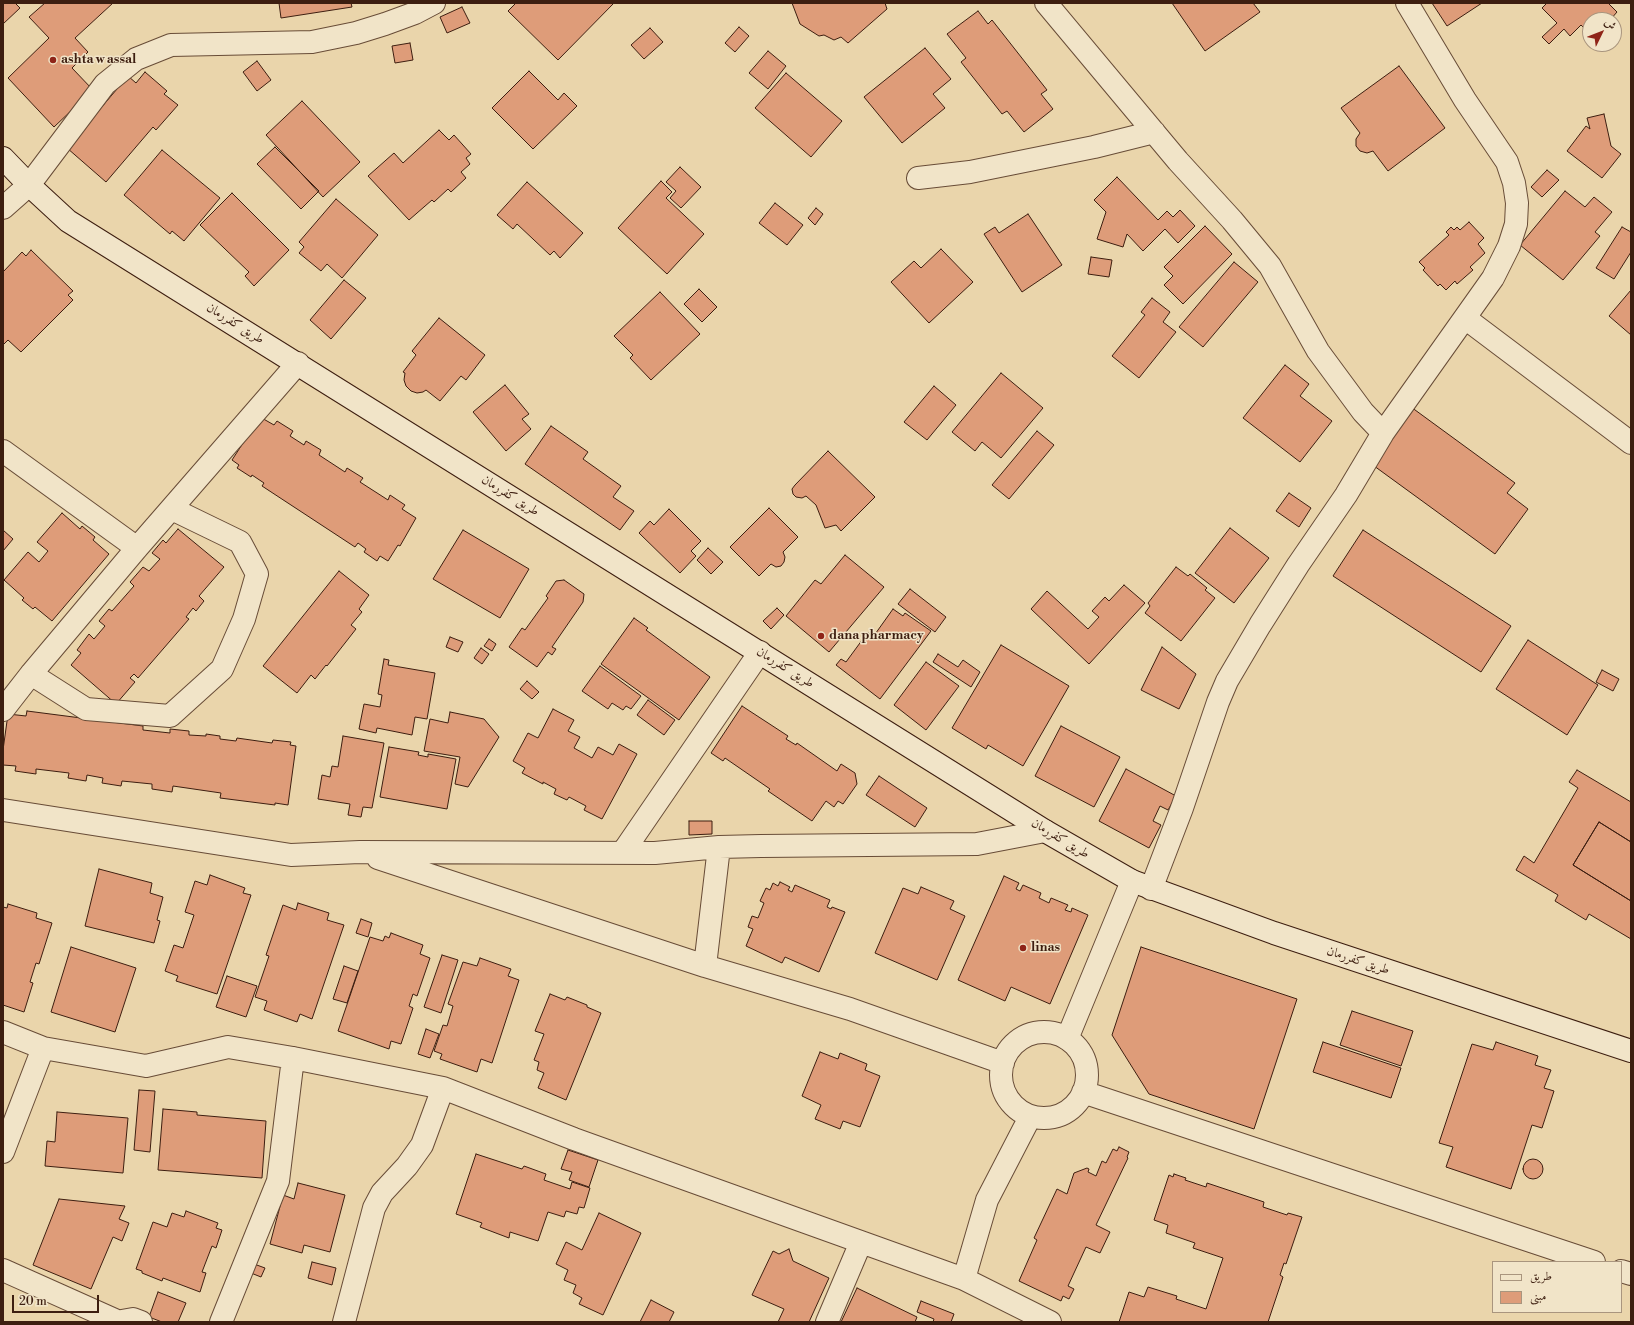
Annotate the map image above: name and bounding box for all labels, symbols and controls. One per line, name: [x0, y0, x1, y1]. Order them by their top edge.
north arrow: [1582, 12, 1622, 52]
text: ش: [1601, 16, 1619, 33]
place label: ashta w assal: [61, 52, 136, 68]
marker: ashta w assal: [48, 55, 58, 65]
street label: طريق كفررمان: [203, 300, 267, 348]
street label: طريق كفررمان: [478, 472, 542, 520]
place label: dana pharmacy: [829, 628, 924, 644]
marker: dana pharmacy: [816, 631, 826, 641]
street label: طريق كفررمان: [753, 644, 817, 692]
street label: طريق كفررمان: [1028, 816, 1092, 862]
place label: linas: [1031, 940, 1060, 956]
marker: linas: [1018, 943, 1028, 953]
street label: طريق كفررمان: [1325, 944, 1391, 978]
legend: [1492, 1261, 1622, 1313]
text: طريق: [1530, 1269, 1552, 1284]
scale bar: [14, 1287, 101, 1313]
text: مبنى: [1530, 1289, 1546, 1304]
text: 20 m: [19, 1294, 47, 1309]

